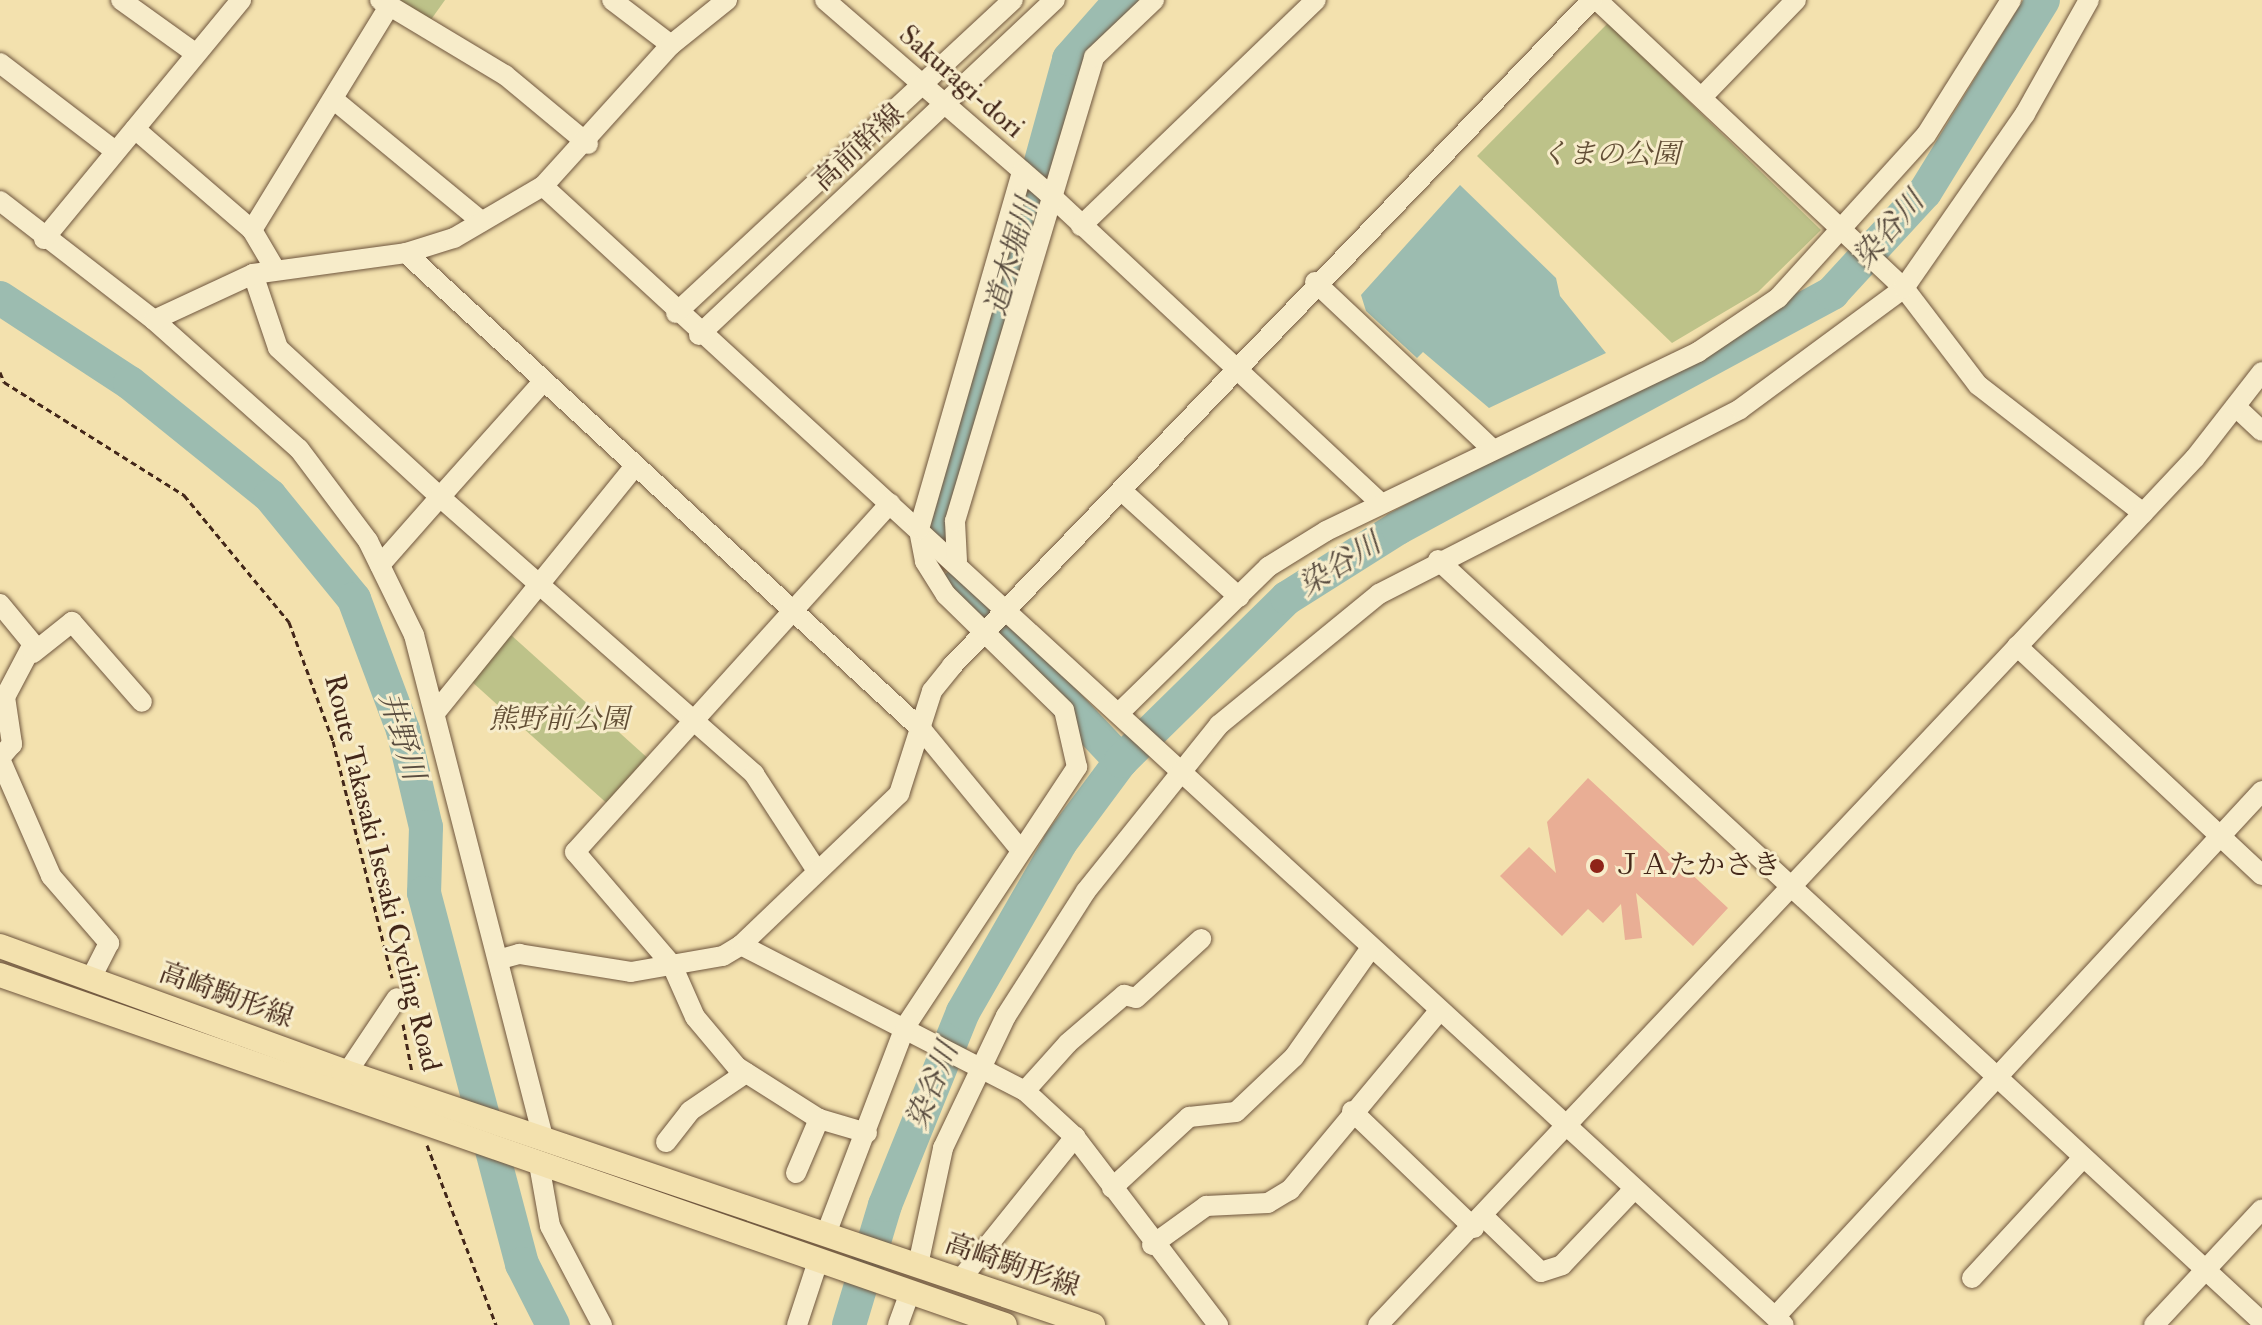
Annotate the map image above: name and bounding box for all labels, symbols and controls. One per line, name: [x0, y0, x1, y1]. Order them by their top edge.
street label: Sakuragi-dori: [892, 18, 1030, 146]
street label: 高前幹線: [807, 98, 911, 198]
park label: くまの公園: [1540, 138, 1680, 172]
water label: 染谷川: [1846, 184, 1932, 276]
water label: 道木堀川: [978, 194, 1046, 320]
water label: 染谷川: [1292, 526, 1388, 604]
street label: Route Takasaki Isesaki Cycling Road: [316, 671, 448, 1075]
water label: 井野川: [371, 688, 431, 784]
park label: 熊野前公園: [489, 703, 629, 737]
place label: ＪＡたかさき: [1613, 849, 1781, 883]
marker: ＪＡたかさき: [1588, 857, 1606, 875]
street label: 高崎駒形線: [154, 956, 298, 1036]
water label: 染谷川: [899, 1038, 967, 1134]
street label: 高崎駒形線: [940, 1227, 1084, 1305]

